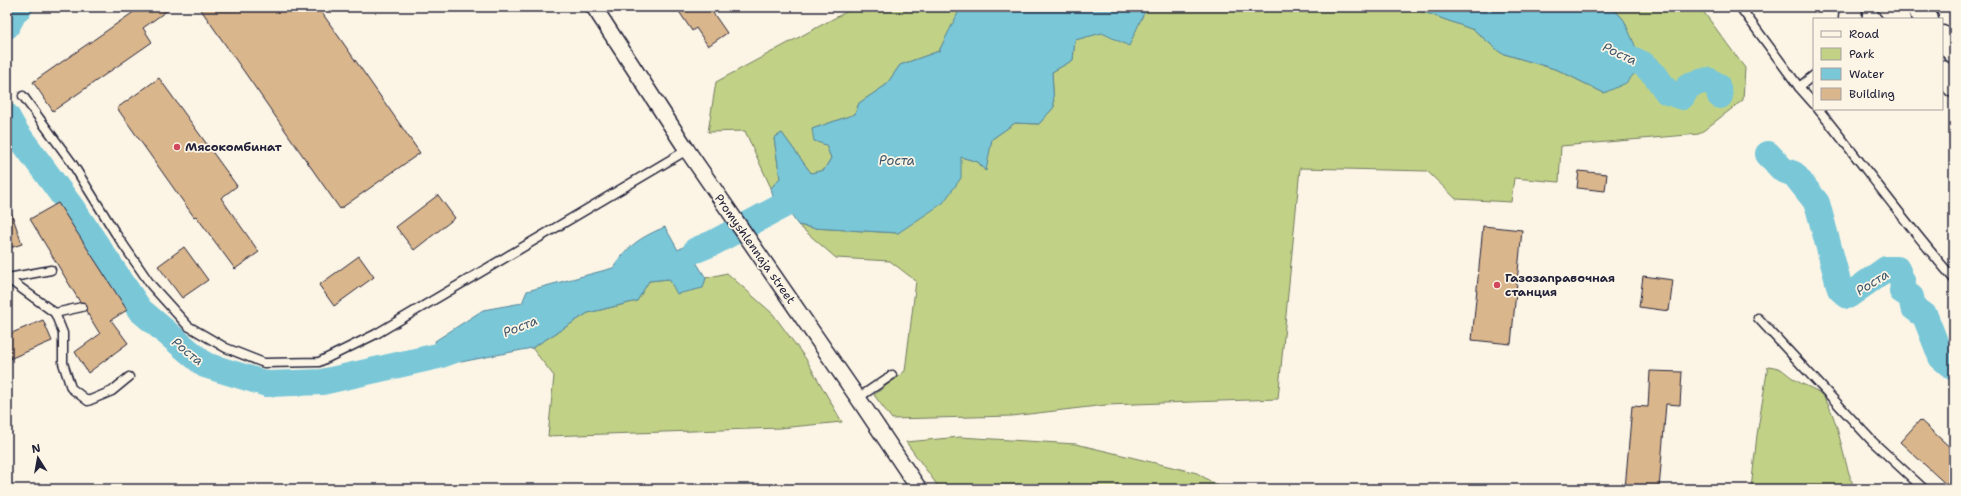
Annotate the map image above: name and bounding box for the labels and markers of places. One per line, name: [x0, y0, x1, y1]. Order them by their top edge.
place label: Мясокомбинат: [185, 139, 282, 155]
marker: Мясокомбинат: [172, 142, 182, 152]
place label: Газозаправочная станция: [1505, 270, 1615, 300]
marker: Газозаправочная станция: [1492, 280, 1502, 290]

